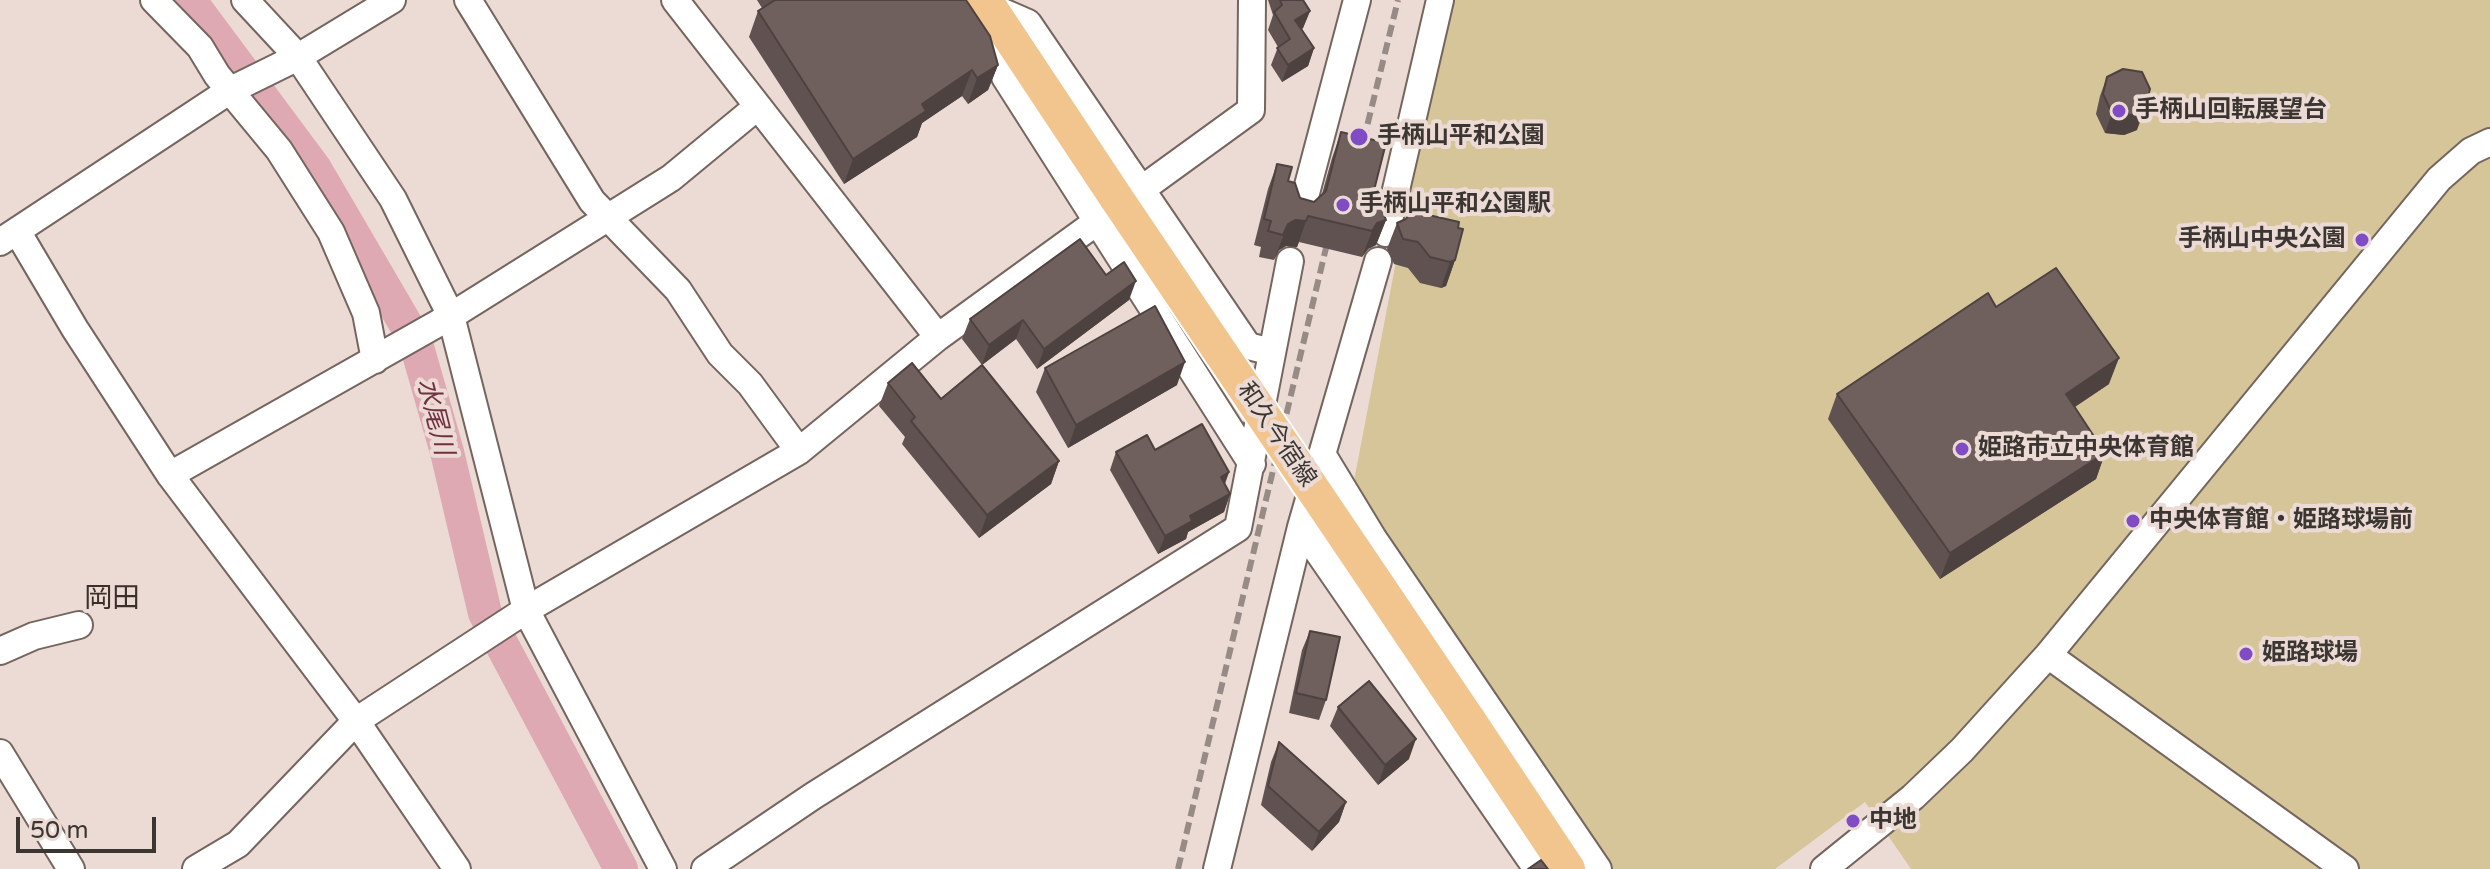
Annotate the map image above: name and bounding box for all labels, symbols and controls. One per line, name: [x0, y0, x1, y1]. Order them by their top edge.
place label: 手柄山回転展望台: [2135, 97, 2327, 125]
marker: 手柄山回転展望台: [2110, 102, 2128, 120]
place label: 手柄山平和公園: [1377, 123, 1545, 151]
marker: 手柄山平和公園: [1348, 126, 1370, 148]
place label: 手柄山平和公園駅: [1359, 191, 1551, 219]
marker: 手柄山平和公園駅: [1334, 196, 1352, 214]
place label: 手柄山中央公園: [2178, 226, 2346, 254]
marker: 手柄山中央公園: [2353, 231, 2371, 249]
water label: 水尾川: [409, 375, 459, 459]
street label: 和久今宿線: [1231, 377, 1321, 493]
place label: 姫路市立中央体育館: [1978, 435, 2194, 463]
marker: 姫路市立中央体育館: [1953, 440, 1971, 458]
place label: 中央体育館・姫路球場前: [2149, 507, 2413, 535]
marker: 中央体育館・姫路球場前: [2124, 512, 2142, 530]
district label: 岡田: [84, 583, 140, 617]
place label: 姫路球場: [2262, 640, 2358, 668]
marker: 姫路球場: [2237, 645, 2255, 663]
scale bar: [20, 801, 160, 851]
place label: 中地: [1869, 807, 1917, 835]
marker: 中地: [1844, 812, 1862, 830]
text: 50 m: [30, 816, 88, 845]

